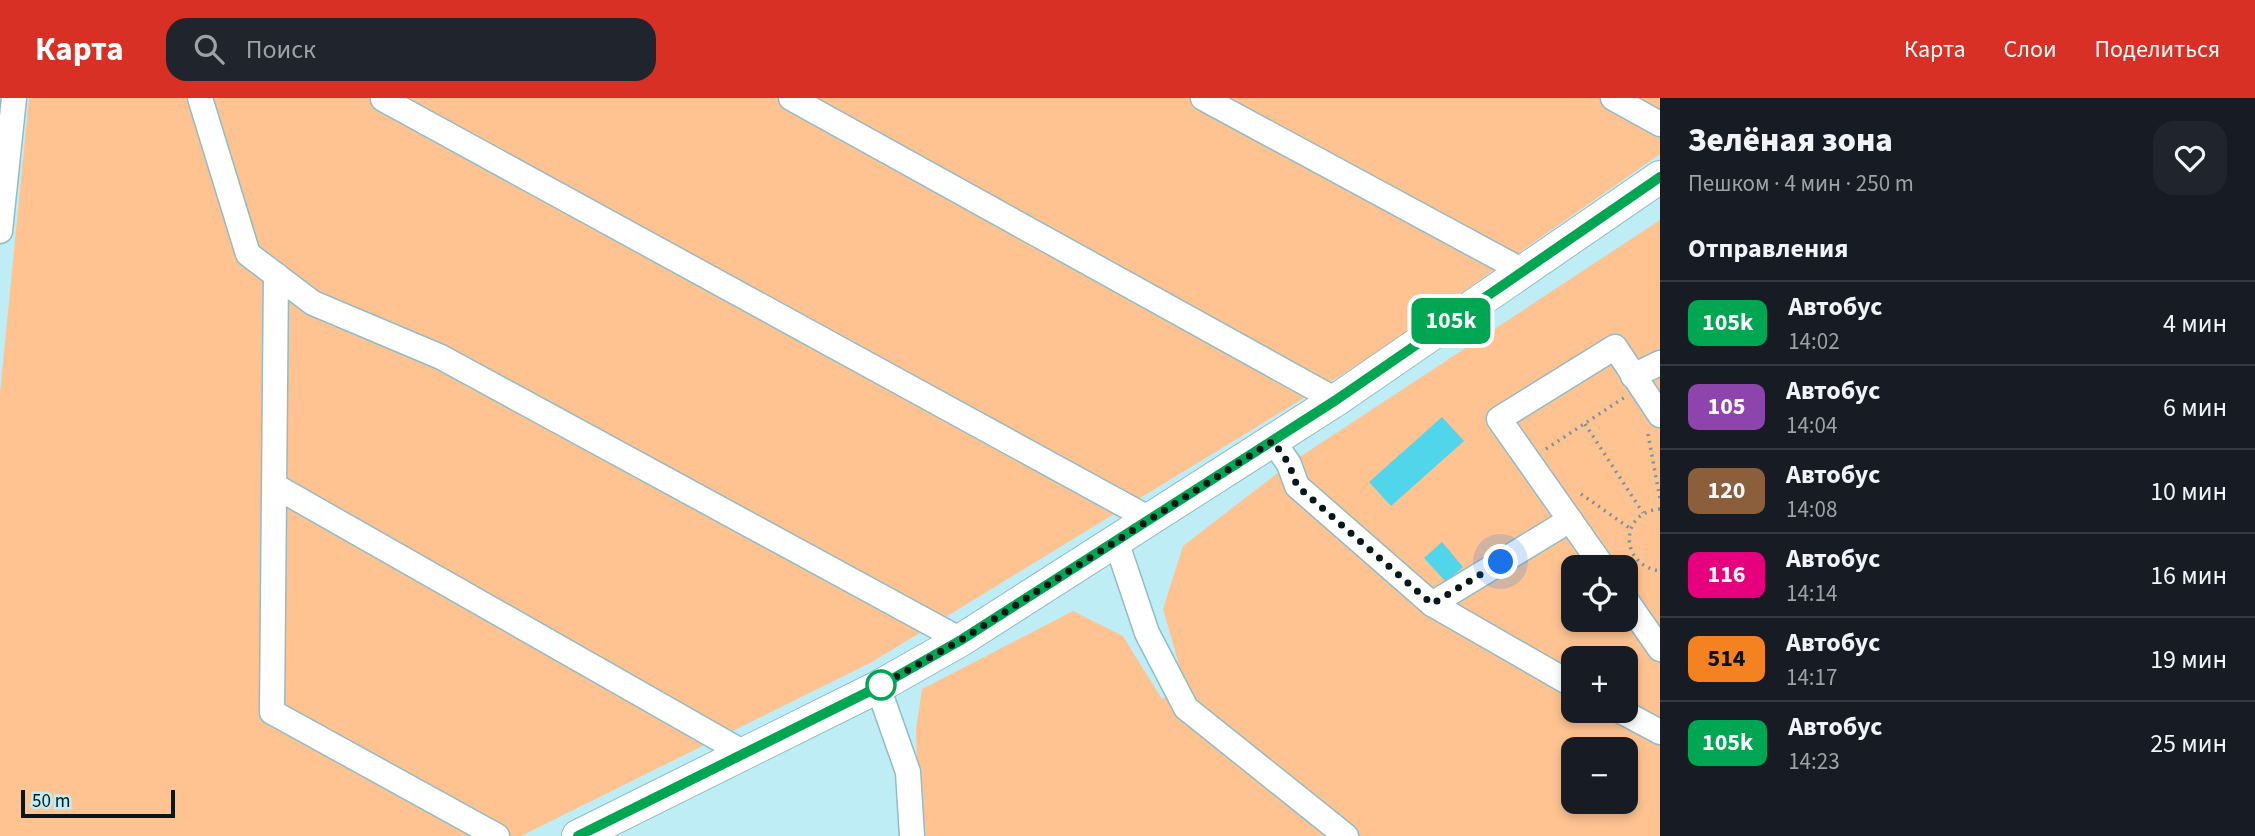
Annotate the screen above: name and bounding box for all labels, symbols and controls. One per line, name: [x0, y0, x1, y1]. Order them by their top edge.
search box: [166, 18, 656, 81]
text: Карта: [35, 26, 124, 73]
icon: search: [190, 30, 228, 68]
text: Поиск: [246, 31, 316, 68]
text: Карта: [1904, 32, 1966, 67]
text: Слои: [2004, 32, 2057, 67]
text: Поделиться: [2095, 32, 2220, 67]
text: Зелёная зона: [1688, 117, 1893, 164]
button: heart: [2153, 121, 2227, 195]
text: Пешком · 4 мин · 250 m: [1688, 167, 1914, 200]
text: Отправления: [1688, 230, 1848, 267]
text: Автобус: [1788, 288, 1882, 325]
line badge: 105k: [1402, 298, 1500, 344]
text: 105k: [1425, 303, 1477, 338]
text: 105k: [1702, 305, 1753, 340]
text: 4 мин: [2163, 305, 2227, 342]
text: 14:02: [1788, 325, 1840, 358]
text: Автобус: [1786, 372, 1880, 409]
text: 105: [1707, 389, 1746, 424]
text: 6 мин: [2163, 389, 2227, 426]
text: 14:04: [1786, 409, 1837, 442]
text: Автобус: [1786, 456, 1880, 493]
text: 120: [1707, 473, 1746, 508]
text: 10 мин: [2150, 473, 2227, 510]
text: 14:08: [1786, 493, 1837, 526]
text: Автобус: [1786, 540, 1880, 577]
your location: [1483, 544, 1518, 579]
map controls: [1561, 555, 1638, 814]
button: locate: [1561, 555, 1638, 632]
text: 116: [1707, 557, 1746, 592]
text: 16 мин: [2150, 557, 2227, 594]
text: 14:14: [1786, 577, 1837, 610]
text: Автобус: [1786, 624, 1880, 661]
text: 514: [1707, 641, 1746, 676]
text: 19 мин: [2150, 641, 2227, 678]
button: +: [1561, 646, 1638, 723]
text: 14:17: [1786, 661, 1837, 694]
unlabelled marker: [866, 670, 896, 700]
text: Автобус: [1788, 708, 1882, 745]
text: 105k: [1702, 725, 1753, 760]
text: 25 мин: [2150, 725, 2227, 762]
button: −: [1561, 737, 1638, 814]
text: 14:23: [1788, 745, 1840, 778]
scale bar: [21, 787, 175, 819]
text: 50 m: [32, 788, 70, 815]

